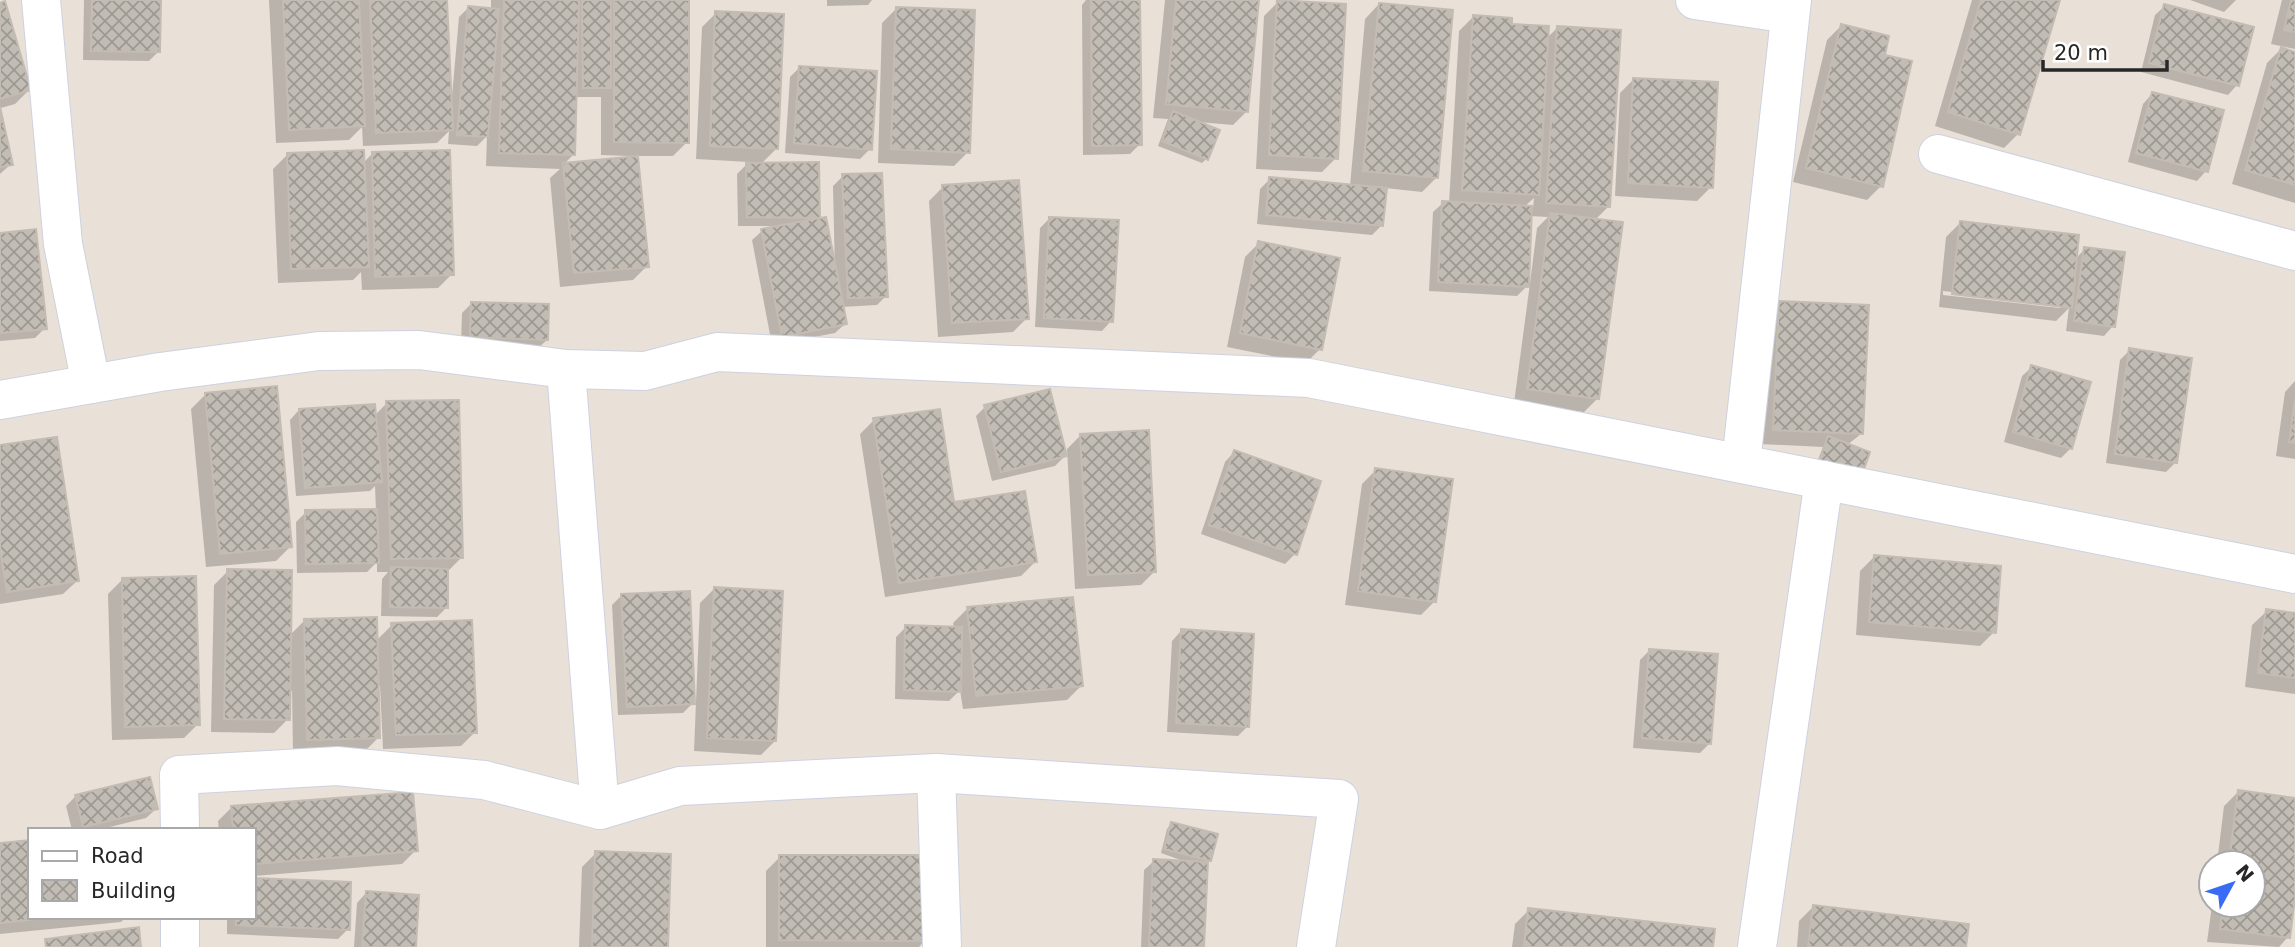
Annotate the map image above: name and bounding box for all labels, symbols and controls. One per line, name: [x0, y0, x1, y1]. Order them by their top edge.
scale bar: [2043, 28, 2167, 72]
text: 20 m: [2054, 41, 2108, 65]
legend: [28, 828, 256, 919]
text: Road: [91, 844, 144, 868]
north arrow: [2197, 849, 2267, 919]
text: N: [2231, 860, 2259, 886]
text: Building: [91, 879, 176, 903]

